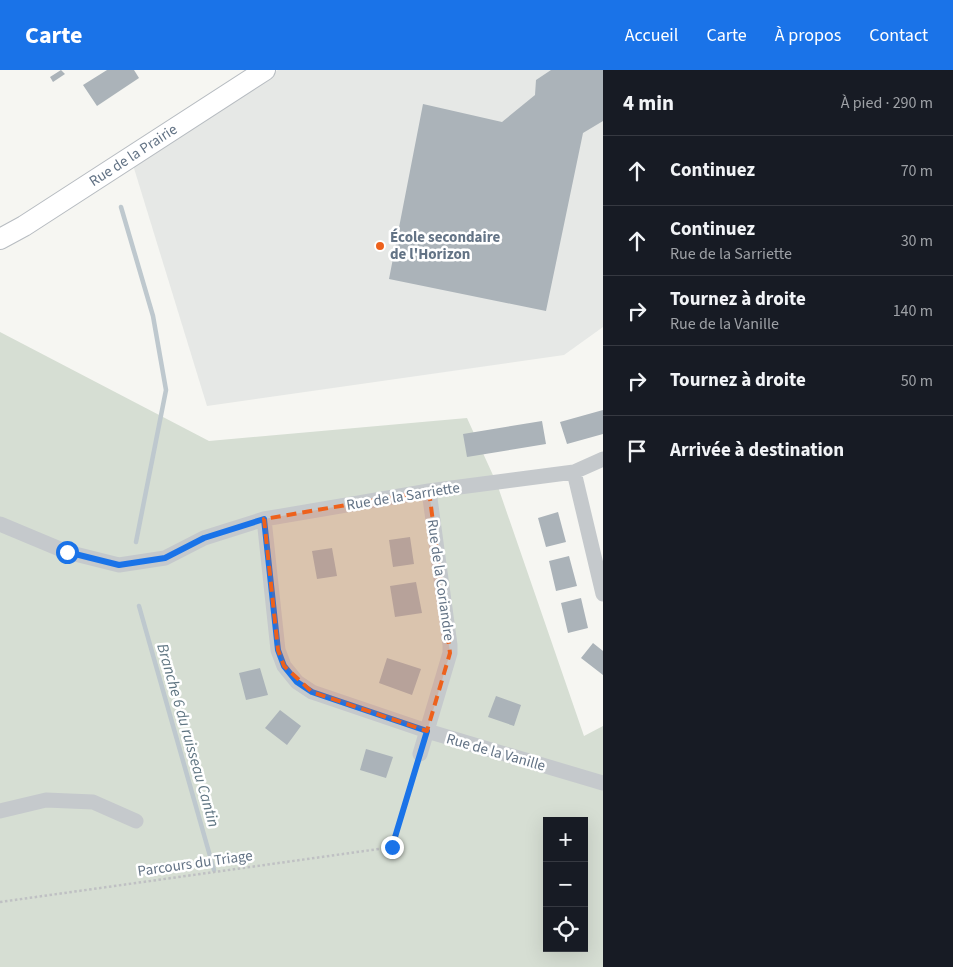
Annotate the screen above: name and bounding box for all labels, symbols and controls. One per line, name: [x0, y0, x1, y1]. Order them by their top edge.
text: Carte: [25, 18, 82, 53]
text: Accueil: [625, 23, 678, 48]
text: Carte: [706, 23, 747, 48]
text: À propos: [775, 23, 841, 48]
text: Contact: [869, 23, 928, 48]
text: 4 min: [623, 88, 674, 118]
text: À pied · 290 m: [841, 92, 933, 114]
street label: Rue de la Prairie: [85, 119, 181, 192]
icon: ahead: [623, 157, 651, 185]
text: Continuez: [670, 157, 755, 184]
text: 70 m: [901, 160, 933, 182]
text: Continuez: [670, 216, 755, 243]
place label: École secondaire de l'Horizon: [390, 227, 500, 265]
icon: ahead: [623, 227, 651, 255]
text: 30 m: [901, 230, 933, 252]
marker: École secondaire de l'Horizon: [374, 240, 386, 252]
text: Rue de la Sarriette: [670, 243, 792, 265]
text: Tournez à droite: [670, 286, 806, 313]
icon: right: [623, 297, 651, 325]
text: 140 m: [893, 300, 933, 322]
text: Rue de la Vanille: [670, 313, 779, 335]
icon: right: [623, 367, 651, 395]
text: Tournez à droite: [670, 367, 806, 394]
text: 50 m: [901, 370, 933, 392]
icon: arrive: [623, 437, 651, 465]
text: Arrivée à destination: [670, 437, 844, 464]
street label: Rue de la Sarriette: [345, 477, 461, 516]
street label: Rue de la Coriandre: [422, 518, 459, 642]
route start: [56, 541, 79, 564]
water label: Branche 6 du ruisseau Cantin: [151, 641, 225, 830]
street label: Rue de la Vanille: [444, 728, 548, 777]
map controls: [543, 817, 588, 952]
button: +: [543, 817, 588, 862]
route end: [381, 836, 404, 859]
street label: Parcours du Triage: [136, 845, 254, 882]
button: −: [543, 862, 588, 907]
button: locate: [543, 907, 588, 952]

